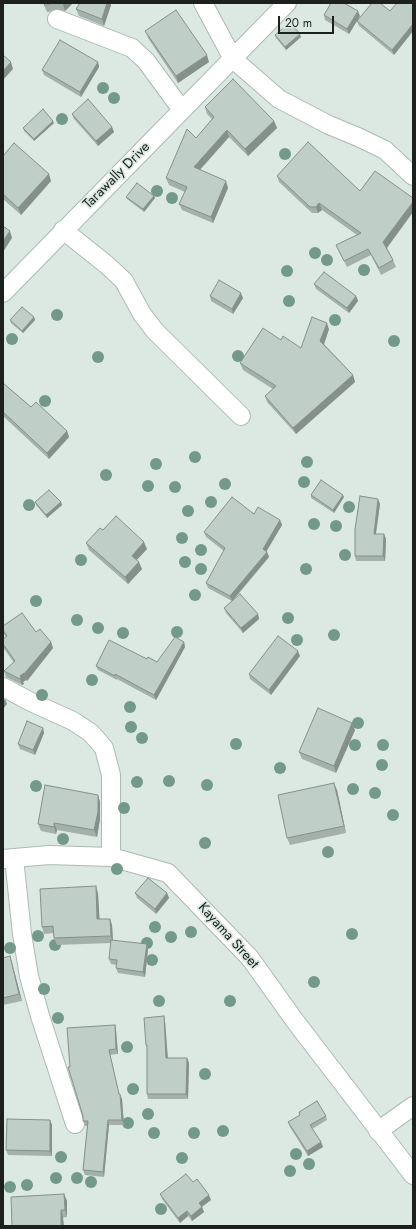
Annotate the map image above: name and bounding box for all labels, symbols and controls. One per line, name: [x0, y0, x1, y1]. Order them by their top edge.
scale bar: [280, 8, 336, 34]
text: 20 m: [285, 14, 312, 32]
street label: Tarawally Drive: [80, 139, 154, 213]
street label: Kayama Street: [194, 900, 262, 972]

